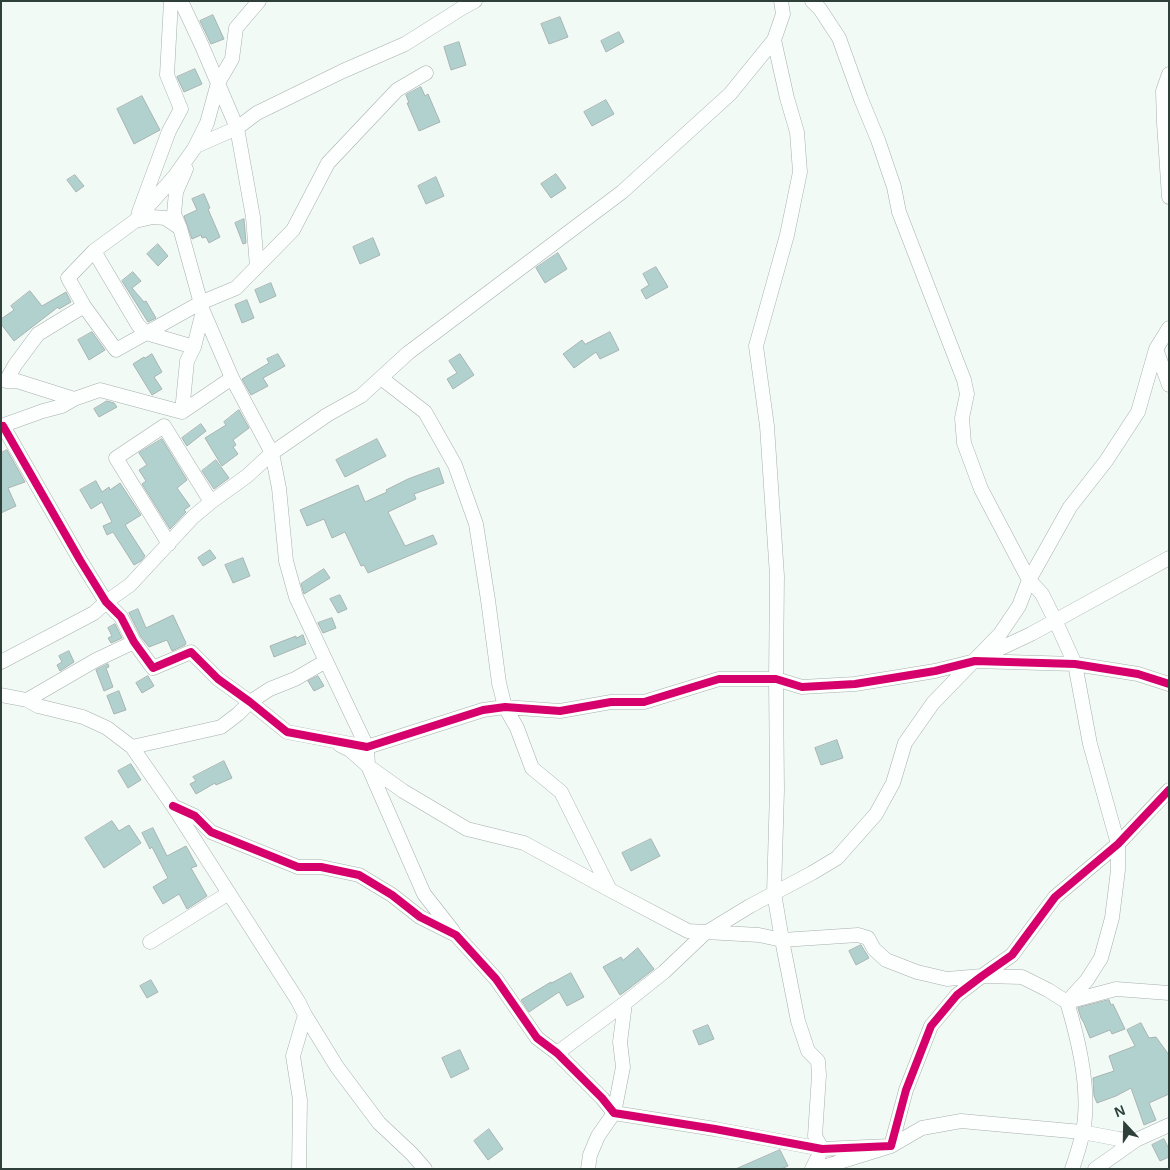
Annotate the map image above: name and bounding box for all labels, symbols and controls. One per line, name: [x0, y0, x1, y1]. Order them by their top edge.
north arrow: [1100, 1100, 1150, 1150]
text: N: [1112, 1102, 1127, 1120]

